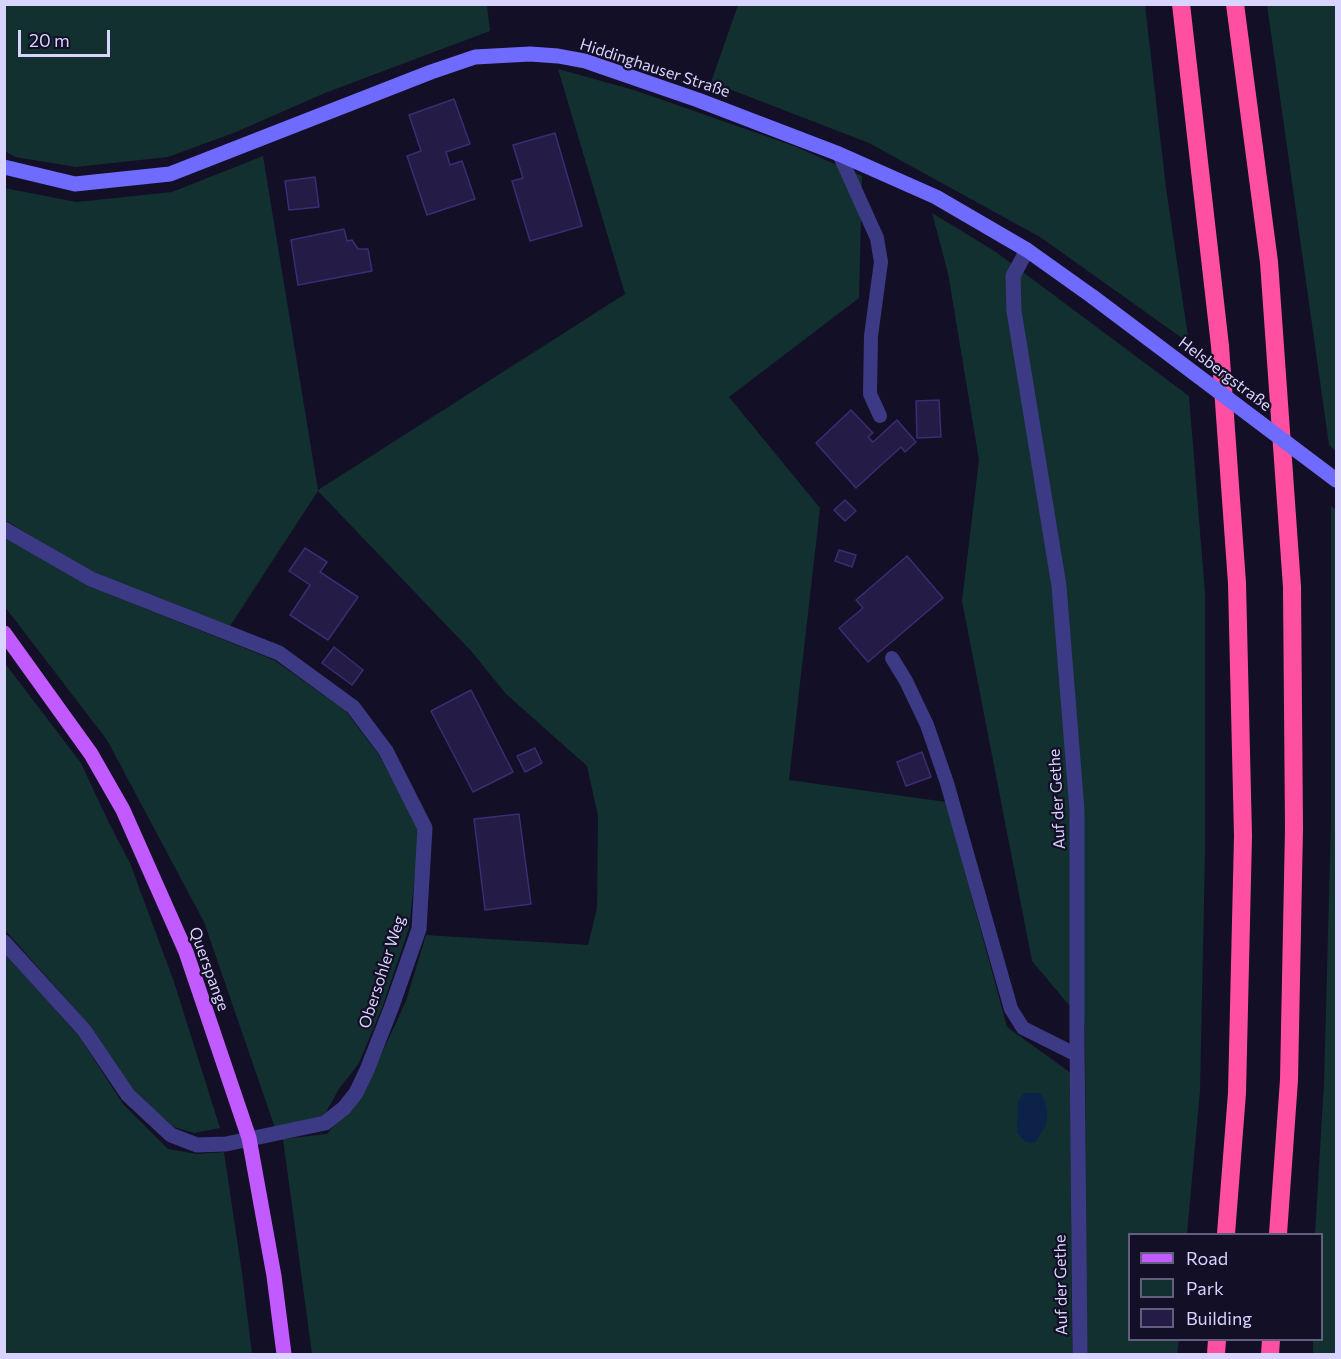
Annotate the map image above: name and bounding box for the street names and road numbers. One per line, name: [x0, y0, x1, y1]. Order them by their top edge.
street label: Hiddinghauser Straße: [578, 35, 732, 101]
street label: Helsbergstraße: [1175, 333, 1275, 415]
street label: Auf der Gethe: [1045, 748, 1069, 850]
street label: Obersohler Weg: [355, 913, 409, 1031]
street label: Querspange: [185, 924, 233, 1014]
street label: Auf der Gethe: [1051, 1235, 1071, 1335]

